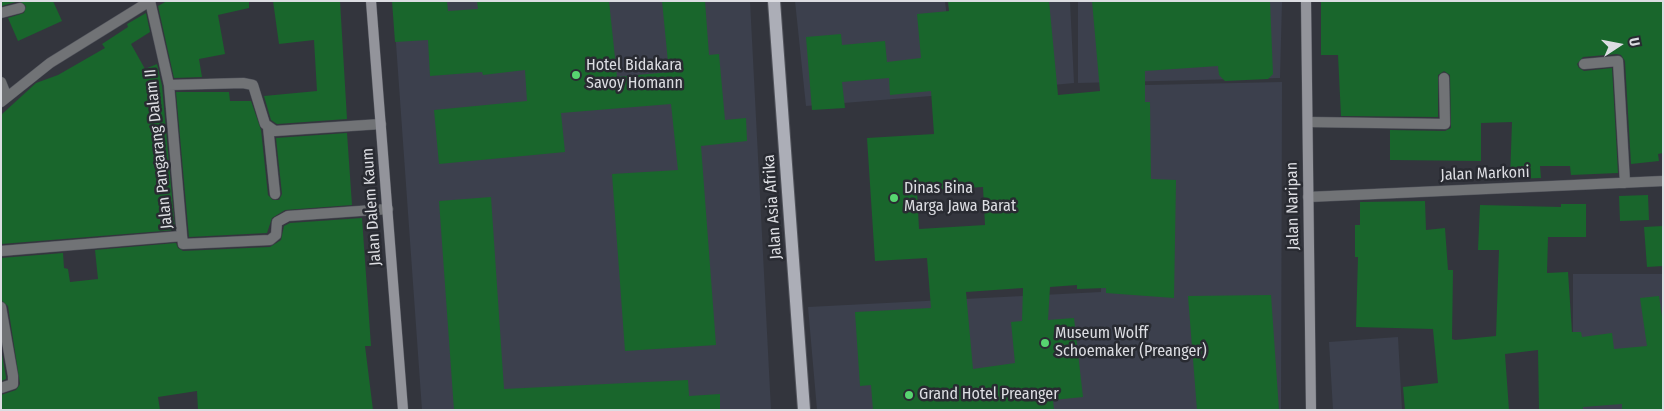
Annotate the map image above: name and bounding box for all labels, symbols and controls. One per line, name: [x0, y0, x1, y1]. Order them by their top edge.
north arrow: [1594, 20, 1644, 70]
text: U: [1625, 36, 1643, 48]
place label: Hotel Bidakara Savoy Homann: [586, 56, 683, 94]
street label: Jalan Pangarang Dalam II: [141, 68, 177, 230]
marker: Hotel Bidakara Savoy Homann: [570, 69, 582, 81]
street label: Jalan Dalem Kaum: [358, 147, 386, 267]
street label: Jalan Asia Afrika: [760, 154, 786, 260]
street label: Jalan Naripan: [1283, 162, 1303, 250]
street label: Jalan Markoni: [1440, 163, 1530, 185]
place label: Dinas Bina Marga Jawa Barat: [904, 179, 1016, 217]
marker: Dinas Bina Marga Jawa Barat: [888, 192, 900, 204]
place label: Museum Wolff Schoemaker (Preanger): [1055, 324, 1207, 362]
marker: Museum Wolff Schoemaker (Preanger): [1039, 337, 1051, 349]
place label: Grand Hotel Preanger: [919, 385, 1059, 405]
marker: Grand Hotel Preanger: [903, 389, 915, 401]

